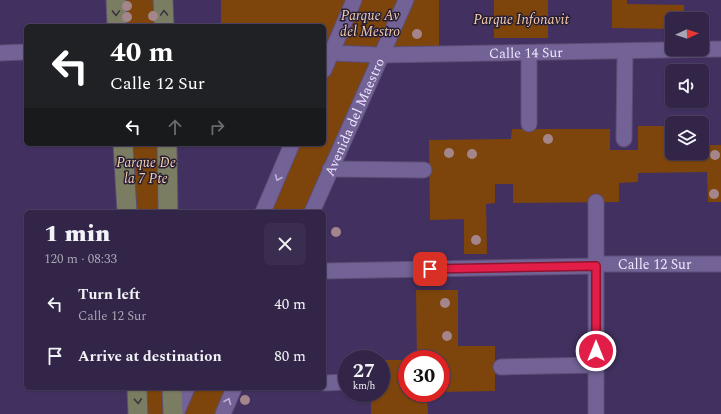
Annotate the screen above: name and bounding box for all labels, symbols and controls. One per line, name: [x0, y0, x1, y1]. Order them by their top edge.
park label: Parque Av del Mestro: [340, 5, 400, 42]
park label: Parque Infonavit: [473, 9, 569, 30]
one-way arrow: [112, 10, 121, 16]
one-way arrow: [159, 10, 168, 16]
north arrow: [665, 12, 709, 56]
map controls: [665, 12, 709, 160]
text: 40 m: [110, 31, 174, 74]
icon: left: [44, 40, 96, 92]
street label: Calle 14 Sur: [489, 42, 563, 64]
street label: Avenida del Maestro: [319, 55, 390, 180]
button: sound: [665, 64, 709, 108]
text: Calle 12 Sur: [110, 70, 205, 97]
icon: left: [122, 116, 144, 138]
icon: ahead: [164, 116, 186, 138]
icon: right: [206, 116, 228, 138]
button: layers: [665, 116, 709, 160]
park label: Parque De la 7 Pte: [116, 152, 176, 189]
one-way arrow: [274, 174, 282, 181]
text: 1 min: [44, 216, 110, 252]
button: close: [264, 223, 306, 265]
text: 120 m · 08:33: [44, 249, 117, 269]
pin: [413, 252, 447, 286]
street label: Calle 12 Sur: [618, 254, 692, 275]
icon: arrive: [419, 258, 441, 280]
text: Turn left: [78, 283, 140, 306]
icon: left: [44, 293, 66, 315]
text: 40 m: [274, 293, 306, 316]
text: Calle 12 Sur: [78, 306, 147, 326]
position arrow: [575, 330, 617, 372]
icon: arrive: [44, 345, 66, 367]
text: Arrive at destination: [78, 345, 222, 368]
text: 80 m: [274, 345, 306, 368]
speed limit sign: 30: [398, 350, 450, 402]
text: 27: [353, 356, 375, 386]
text: km/h: [353, 378, 375, 394]
one-way arrow: [133, 398, 142, 404]
one-way arrow: [224, 398, 232, 405]

